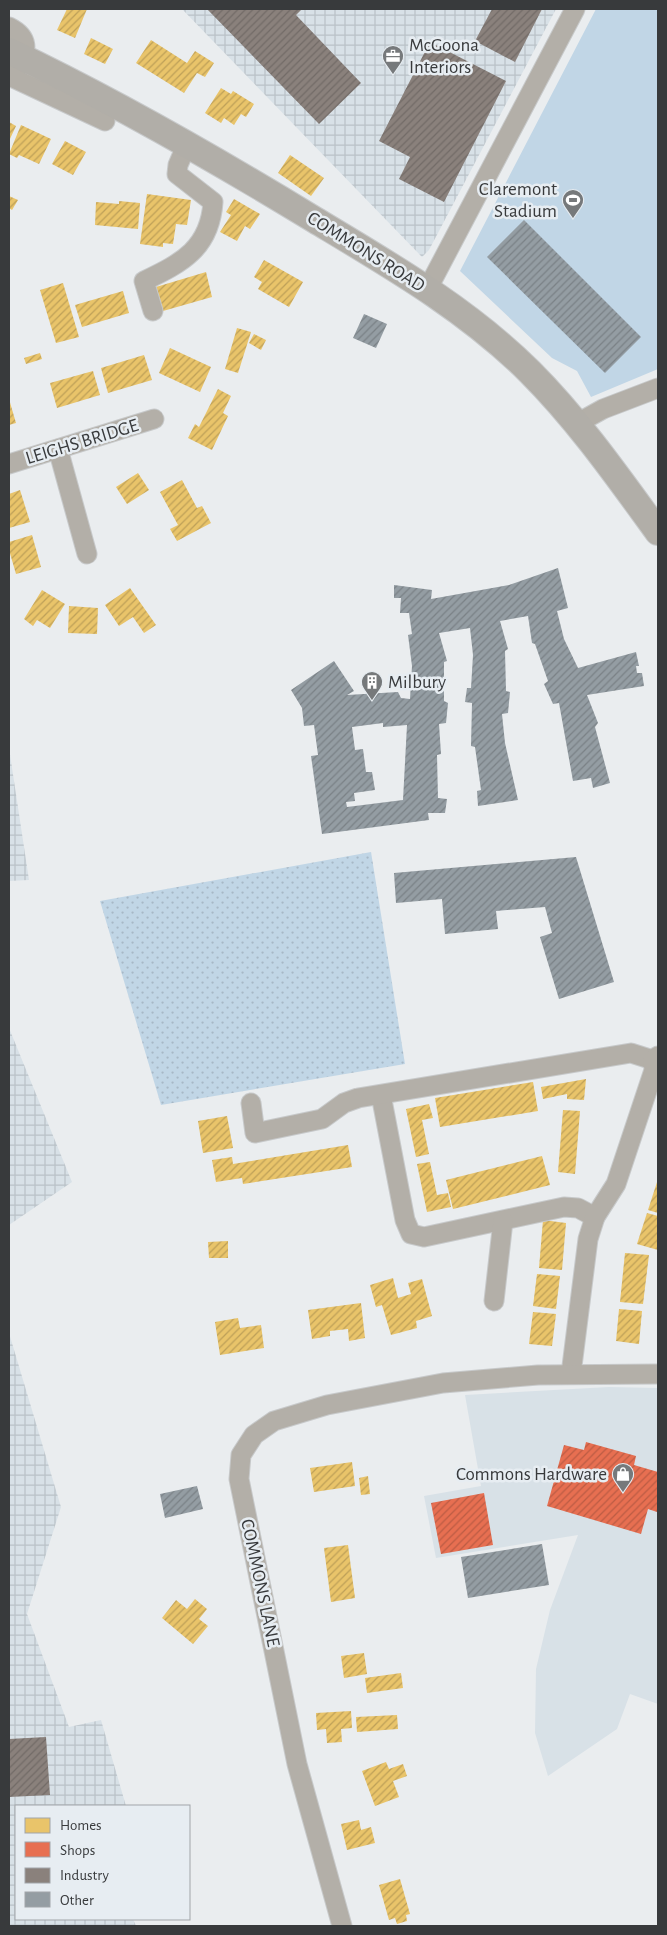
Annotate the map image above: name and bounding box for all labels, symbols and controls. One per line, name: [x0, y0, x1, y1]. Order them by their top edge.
place label: McGoona Interiors: [409, 36, 479, 77]
office icon: McGoona Interiors: [381, 44, 405, 75]
place label: Claremont Stadium: [479, 180, 557, 221]
sports icon: Claremont Stadium: [561, 188, 585, 219]
street label: COMMONS ROAD: [304, 208, 428, 296]
street label: LEIGHS BRIDGE: [23, 416, 141, 468]
building icon: Milbury: [360, 670, 384, 701]
place label: Milbury: [388, 673, 446, 692]
shop icon: Commons Hardware: [611, 1462, 635, 1493]
place label: Commons Hardware: [456, 1465, 607, 1484]
street label: COMMONS LANE: [237, 1517, 283, 1649]
legend: [15, 1805, 190, 1920]
text: Homes: [60, 1818, 102, 1833]
text: Shops: [60, 1843, 95, 1858]
text: Industry: [60, 1868, 109, 1883]
text: Other: [60, 1893, 94, 1908]

